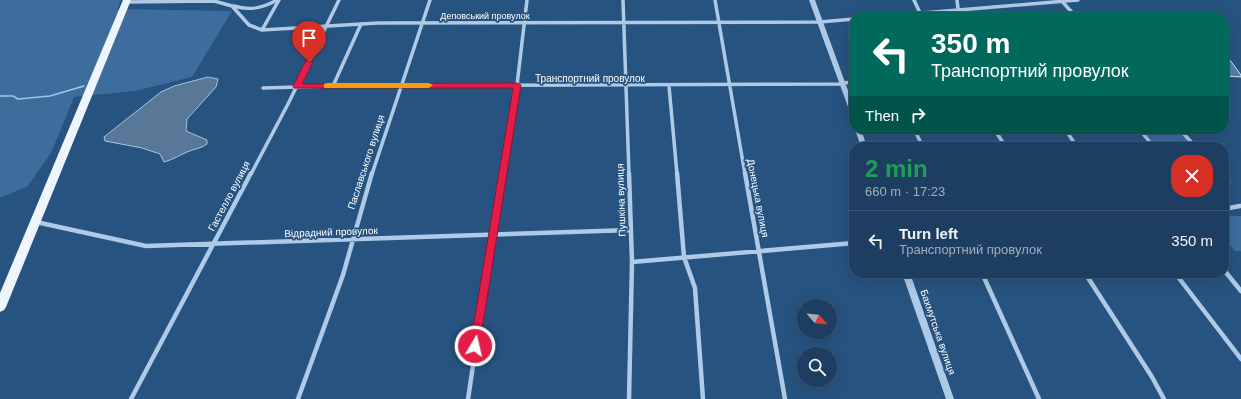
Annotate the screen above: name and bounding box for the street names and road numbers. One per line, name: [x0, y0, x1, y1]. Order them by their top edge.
street label: Деповський провулок: [440, 11, 530, 21]
street label: Транспортний провулок: [535, 73, 646, 84]
street label: Паславського вулиця: [346, 113, 386, 211]
street label: Донецька вулиця: [745, 158, 771, 238]
street label: Гастелло вулиця: [206, 159, 252, 233]
street label: Пушкіна вулиця: [614, 163, 628, 237]
street label: Відрадний провулок: [284, 225, 379, 239]
street label: Бахмутська вулиця: [918, 288, 958, 376]

